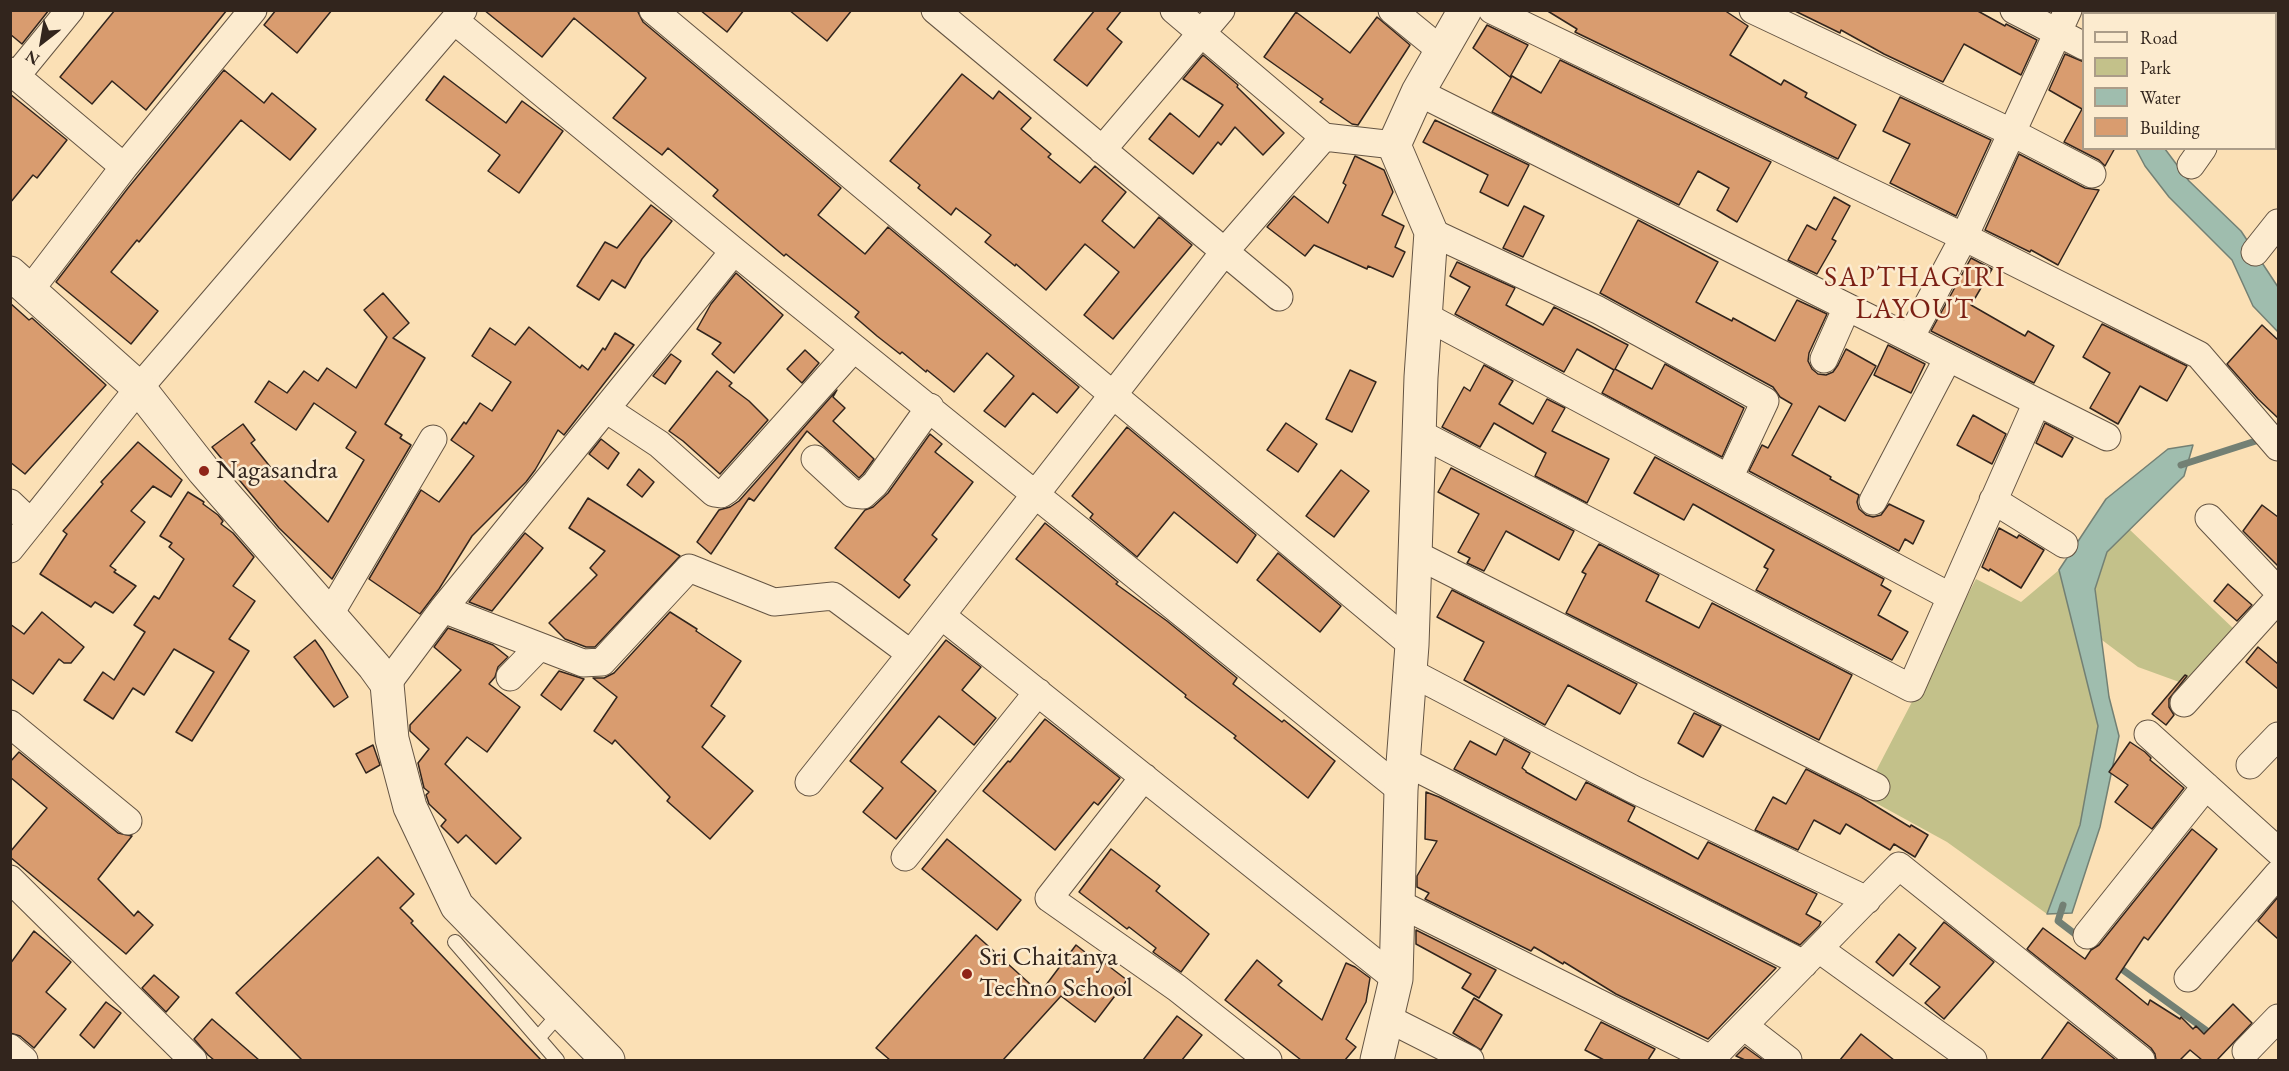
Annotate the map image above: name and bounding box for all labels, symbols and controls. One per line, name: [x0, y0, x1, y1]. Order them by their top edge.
north arrow: [12, 12, 72, 72]
legend: [2082, 12, 2277, 150]
text: Road: [2140, 26, 2178, 49]
text: N: [22, 46, 43, 70]
text: Park: [2140, 56, 2171, 79]
text: Water: [2140, 86, 2181, 109]
text: Building: [2140, 116, 2200, 139]
district label: SAPTHAGIRI LAYOUT: [1824, 261, 2006, 327]
place label: Nagasandra: [216, 455, 338, 487]
marker: Nagasandra: [197, 464, 211, 478]
place label: Sri Chaitanya Techno School: [979, 942, 1133, 1005]
marker: Sri Chaitanya Techno School: [960, 967, 974, 981]

